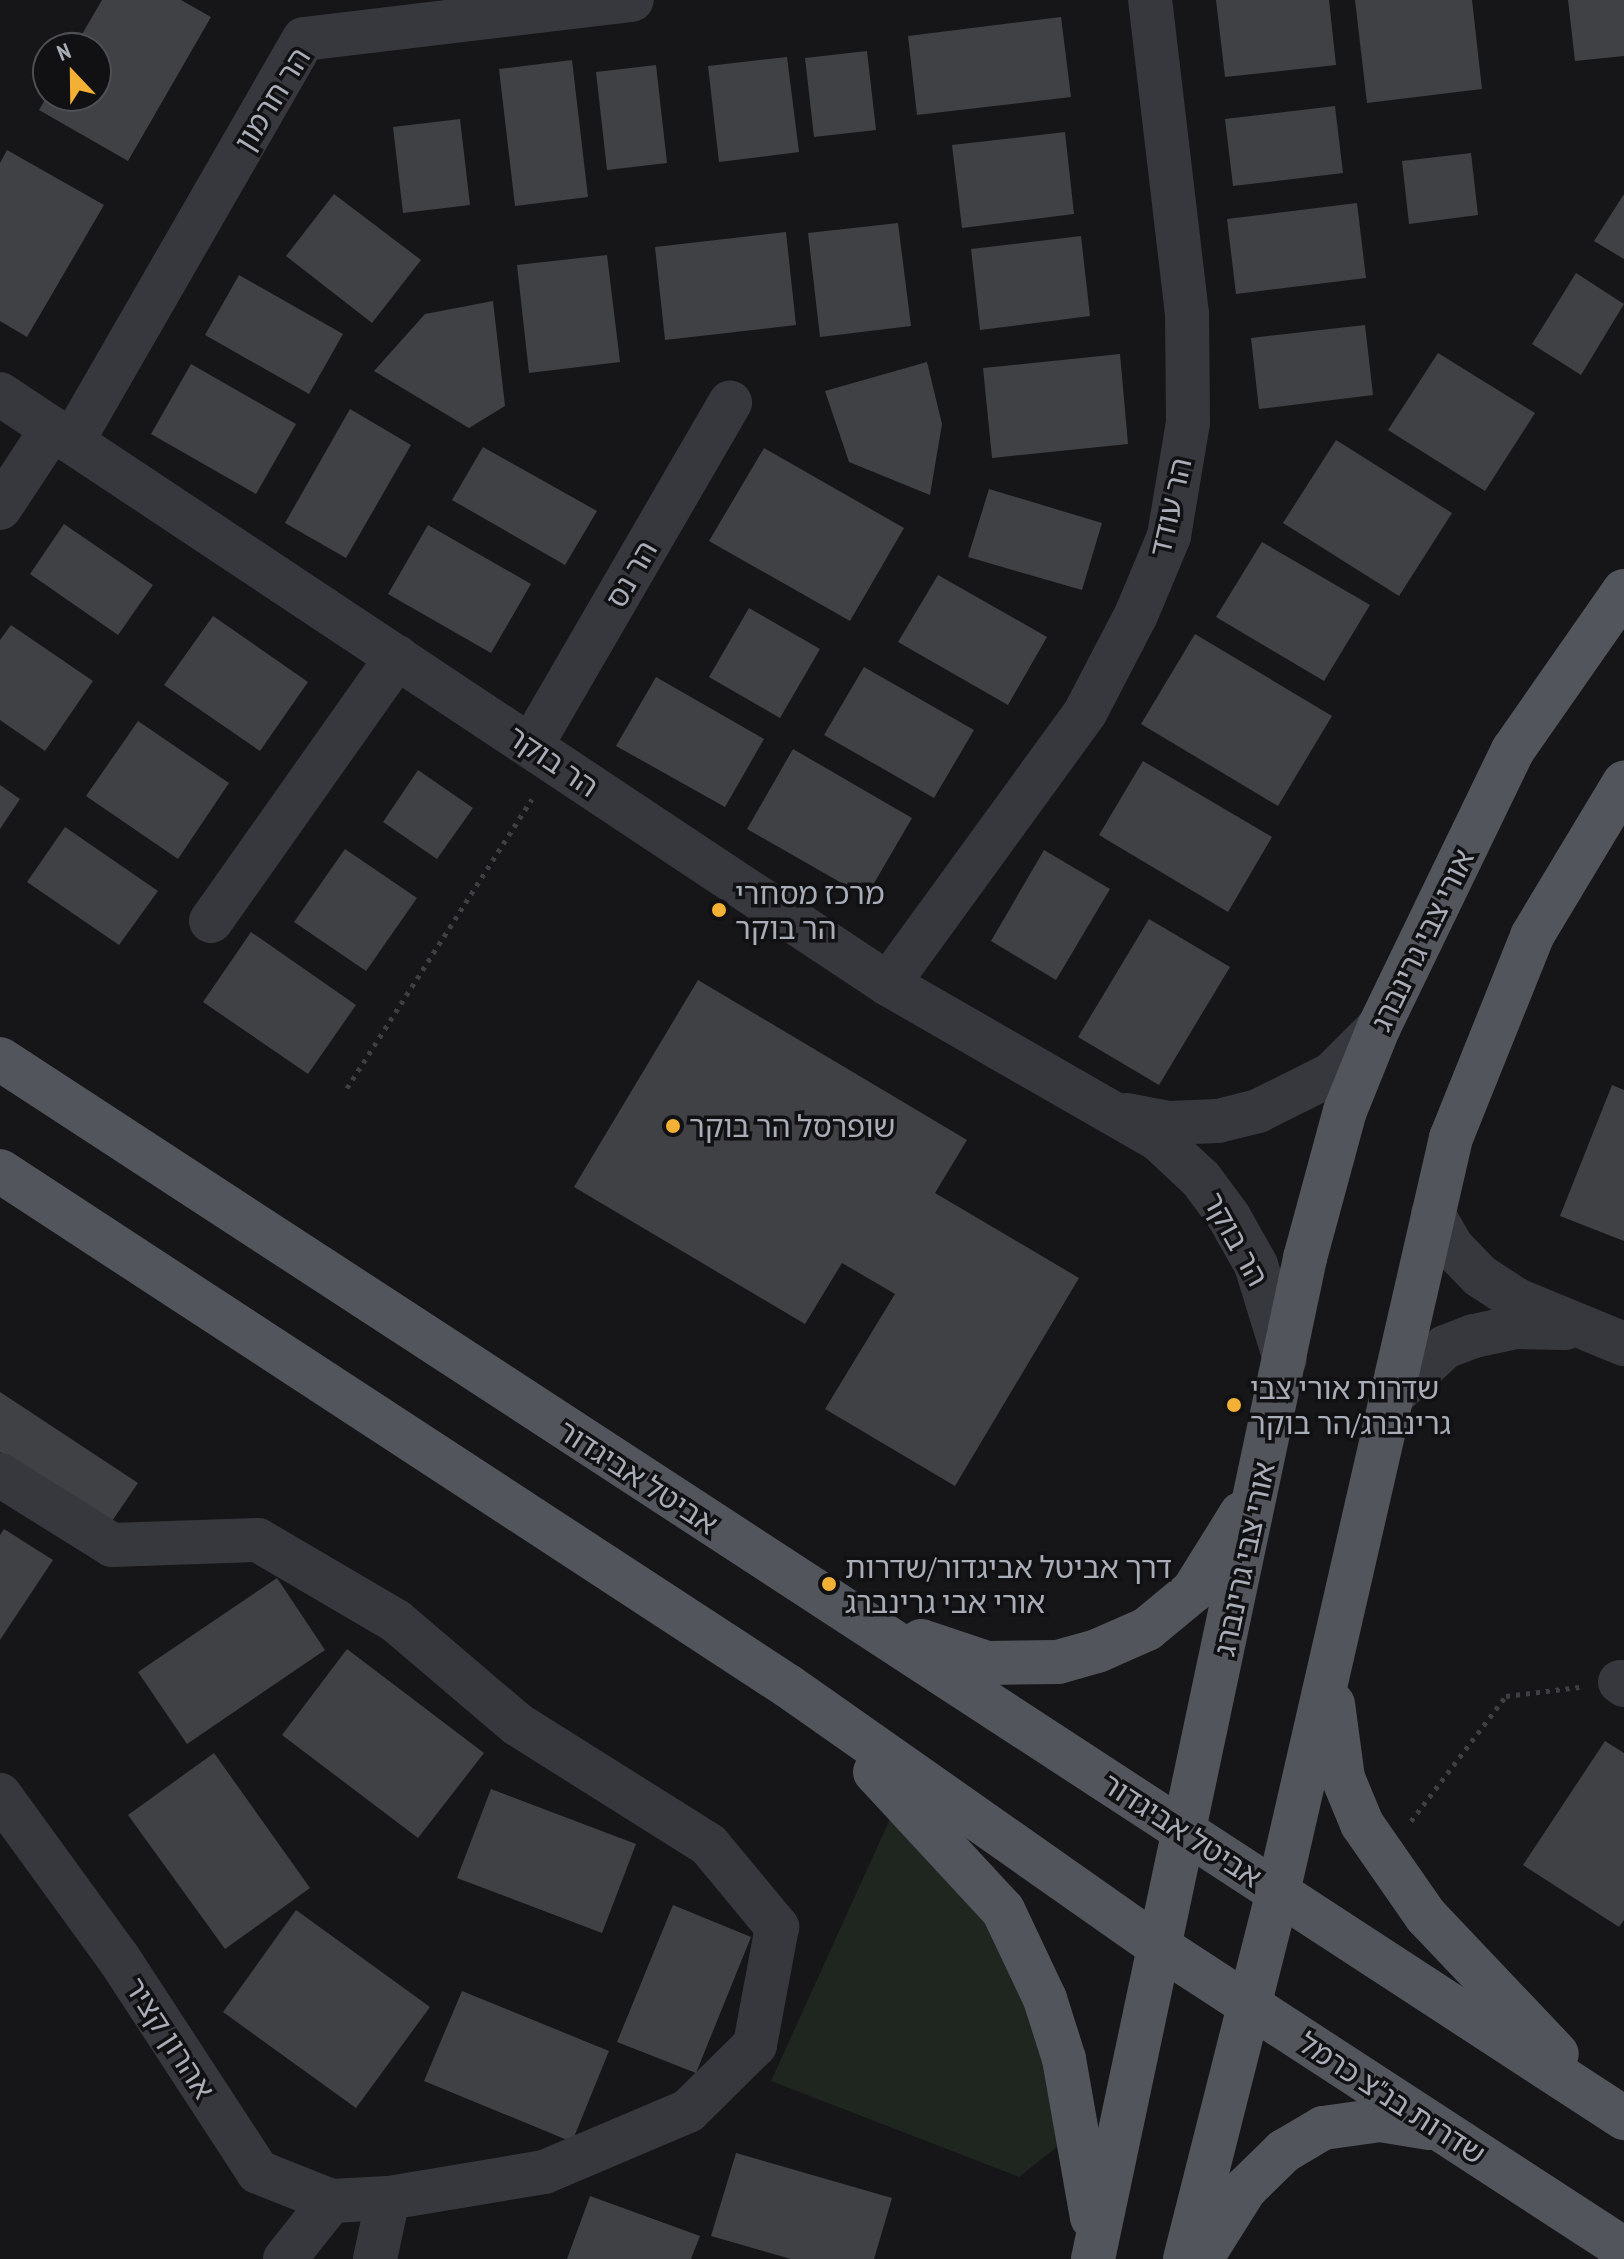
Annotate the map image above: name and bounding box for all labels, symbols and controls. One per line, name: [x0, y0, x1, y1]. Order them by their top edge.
north arrow: [32, 32, 112, 112]
text: N: [53, 36, 75, 67]
street label: הר חרמון: [226, 41, 318, 157]
street label: הר עודד: [1141, 454, 1199, 560]
street label: הר נס: [598, 534, 664, 614]
street label: הר בוקר: [501, 718, 605, 804]
street label: אורי צבי גרינברג: [1363, 843, 1481, 1037]
place label: מרכז מסחרי הר בוקר: [735, 875, 884, 946]
marker: מרכז מסחרי הר בוקר: [710, 901, 728, 919]
place label: שופרסל הר בוקר: [689, 1108, 895, 1144]
marker: שופרסל הר בוקר: [664, 1117, 682, 1135]
street label: הר בוקר: [1196, 1186, 1276, 1292]
place label: שדרות אורי צבי גרינברג/הר בוקר: [1250, 1370, 1451, 1440]
marker: שדרות אורי צבי גרינברג/הר בוקר: [1225, 1396, 1243, 1414]
street label: אביטל אביגדור: [552, 1412, 724, 1542]
street label: אורי צבי גרינברג: [1206, 1459, 1282, 1659]
place label: דרך אביטל אביגדור/שדרות אורי אבי גרינברג: [845, 1549, 1172, 1620]
marker: דרך אביטל אביגדור/שדרות אורי אבי גרינברג: [820, 1575, 838, 1593]
street label: אביטל אביגדור: [1096, 1765, 1268, 1895]
street label: אהרון קציר: [117, 1971, 223, 2105]
street label: שדרות בנ"צ כרמל: [1292, 2024, 1492, 2172]

